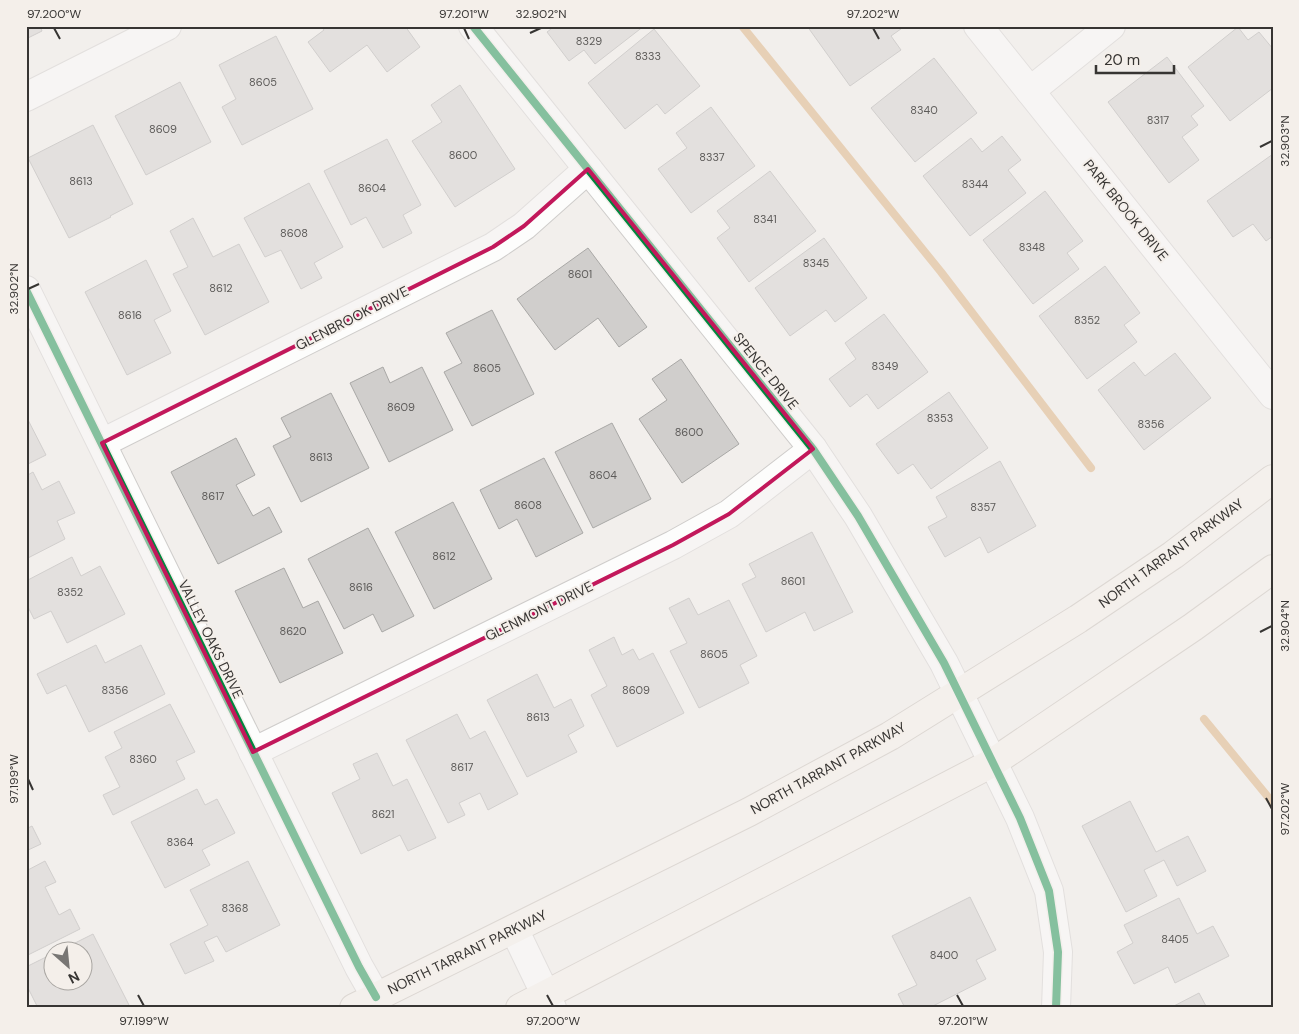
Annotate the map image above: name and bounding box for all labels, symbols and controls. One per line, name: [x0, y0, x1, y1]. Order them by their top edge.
text: 97.200°W: [27, 6, 81, 22]
text: 97.201°W: [439, 6, 489, 22]
text: 32.902°N: [516, 6, 566, 22]
text: 97.202°W: [847, 6, 900, 22]
house number: 8329: [576, 34, 602, 48]
scale bar: [1096, 42, 1174, 74]
house number: 8333: [635, 49, 661, 63]
text: 20 m: [1104, 50, 1140, 70]
house number: 8605: [249, 75, 277, 89]
house number: 8340: [910, 103, 938, 117]
house number: 8317: [1147, 113, 1169, 127]
text: 32.903°N: [1277, 115, 1293, 167]
house number: 8609: [149, 122, 177, 136]
house number: 8600: [449, 148, 477, 162]
house number: 8337: [699, 150, 725, 164]
street label: PARK BROOK DRIVE: [1080, 156, 1172, 264]
house number: 8613: [69, 174, 93, 188]
house number: 8344: [962, 177, 989, 191]
house number: 8604: [358, 181, 386, 195]
house number: 8341: [753, 212, 777, 226]
house number: 8608: [280, 226, 308, 240]
house number: 8348: [1019, 240, 1045, 254]
house number: 8345: [803, 256, 830, 270]
text: 32.902°N: [6, 264, 22, 314]
house number: 8601: [568, 267, 592, 281]
house number: 8612: [209, 281, 233, 295]
street label: GLENBROOK DRIVE: [292, 282, 412, 354]
house number: 8616: [118, 308, 142, 322]
house number: 8352: [1074, 313, 1100, 327]
street label: SPENCE DRIVE: [729, 329, 803, 413]
house number: 8349: [872, 359, 898, 373]
house number: 8605: [473, 361, 501, 375]
house number: 8609: [387, 400, 415, 414]
house number: 8353: [927, 411, 953, 425]
house number: 8356: [1138, 417, 1164, 431]
house number: 8600: [675, 425, 703, 439]
house number: 8613: [309, 450, 333, 464]
house number: 8604: [589, 468, 617, 482]
house number: 8617: [202, 489, 225, 503]
street label: NORTH TARRANT PARKWAY: [1095, 494, 1247, 612]
house number: 8608: [514, 498, 542, 512]
house number: 8357: [970, 500, 996, 514]
house number: 8612: [432, 549, 456, 563]
house number: 8601: [781, 574, 805, 588]
street label: VALLEY OAKS DRIVE: [174, 577, 248, 701]
street label: GLENMONT DRIVE: [482, 577, 596, 645]
house number: 8616: [349, 580, 373, 594]
house number: 8352: [57, 585, 83, 599]
text: 32.904°N: [1277, 600, 1293, 652]
house number: 8620: [279, 624, 307, 638]
house number: 8605: [700, 647, 728, 661]
house number: 8356: [102, 683, 128, 697]
house number: 8609: [622, 683, 650, 697]
house number: 8613: [526, 710, 550, 724]
street label: NORTH TARRANT PARKWAY: [747, 718, 909, 818]
house number: 8360: [129, 752, 157, 766]
text: 97.199°W: [6, 754, 22, 804]
house number: 8617: [451, 760, 474, 774]
text: 97.202°W: [1277, 782, 1293, 835]
house number: 8621: [371, 807, 395, 821]
house number: 8364: [167, 835, 194, 849]
house number: 8368: [222, 901, 248, 915]
street label: NORTH TARRANT PARKWAY: [384, 906, 550, 998]
house number: 8405: [1161, 932, 1189, 946]
north arrow: [42, 942, 92, 992]
house number: 8400: [930, 948, 958, 962]
text: N: [65, 967, 83, 988]
text: 97.199°W: [119, 1013, 169, 1029]
text: 97.200°W: [526, 1013, 580, 1029]
text: 97.201°W: [938, 1013, 988, 1029]

